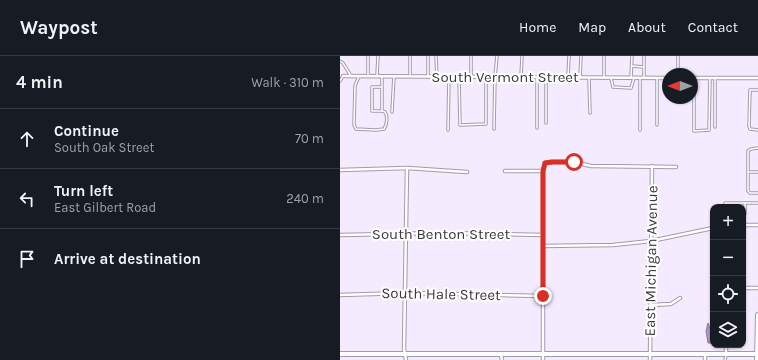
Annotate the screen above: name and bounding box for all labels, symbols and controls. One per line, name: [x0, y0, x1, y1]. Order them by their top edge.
text: Waypost: [20, 17, 98, 39]
text: Home: [519, 19, 556, 36]
text: Map: [578, 19, 606, 36]
text: About: [628, 19, 666, 36]
text: Contact: [688, 19, 738, 36]
street label: South Vermont Street: [431, 68, 579, 86]
north arrow: [662, 68, 698, 104]
text: 4 min: [16, 72, 63, 92]
text: Walk · 310 m: [251, 75, 324, 90]
text: Continue: [54, 122, 119, 140]
icon: ahead: [16, 128, 38, 150]
text: 70 m: [295, 131, 324, 146]
text: South Oak Street: [54, 140, 154, 155]
route start: [565, 153, 583, 171]
text: Turn left: [54, 182, 113, 200]
street label: East Michigan Avenue: [641, 185, 661, 337]
icon: left: [16, 188, 38, 210]
text: 240 m: [286, 191, 324, 206]
text: East Gilbert Road: [54, 200, 156, 215]
map controls: [710, 204, 746, 348]
button: +: [710, 204, 746, 240]
street label: South Benton Street: [372, 225, 511, 243]
button: −: [710, 240, 746, 276]
icon: arrive: [16, 248, 38, 270]
text: Arrive at destination: [54, 250, 201, 268]
button: locate: [710, 276, 746, 312]
street label: South Hale Street: [381, 284, 501, 304]
route end: [534, 287, 552, 305]
button: layers: [710, 312, 746, 348]

